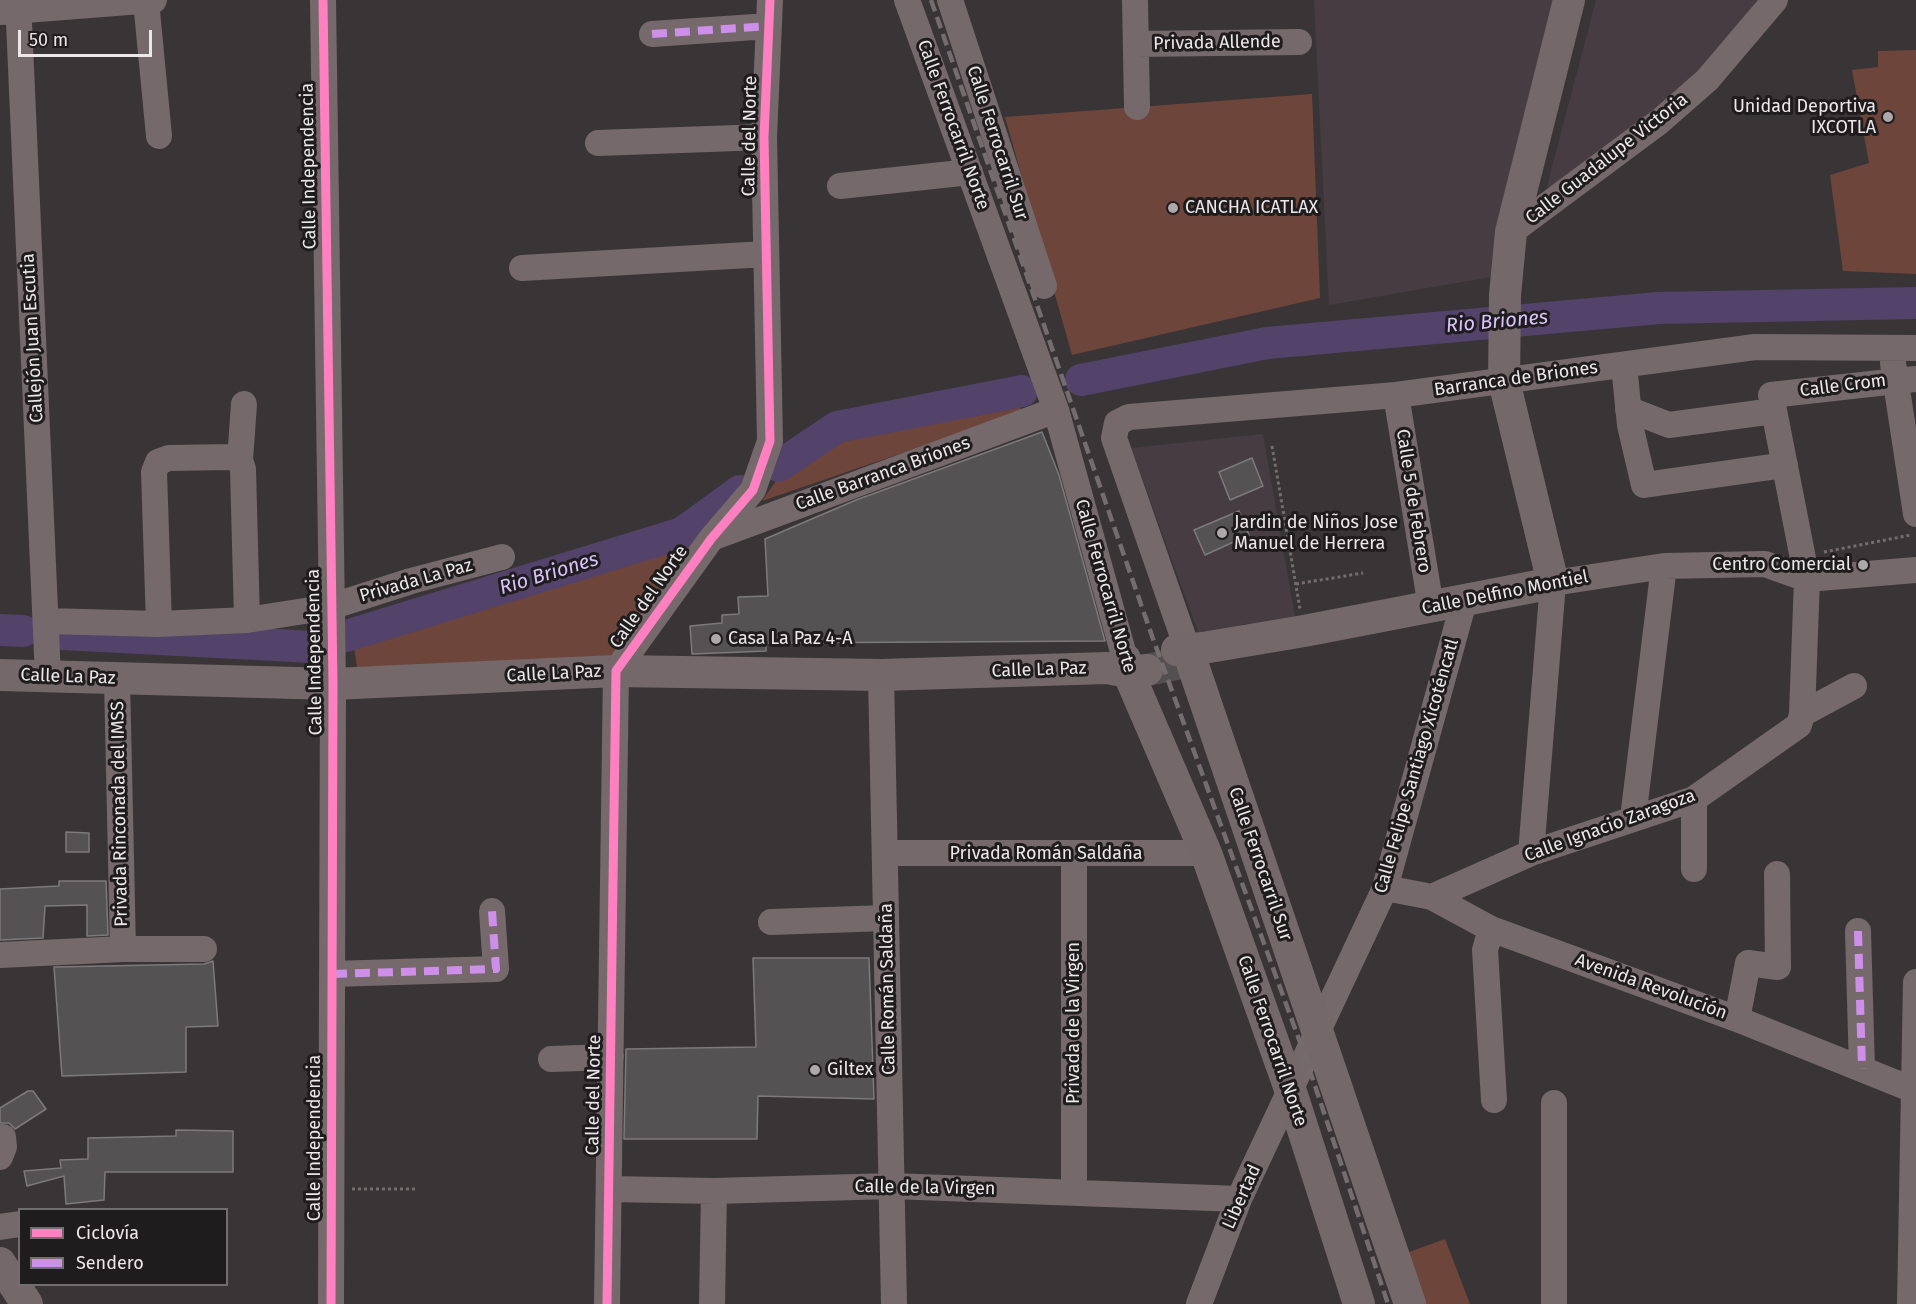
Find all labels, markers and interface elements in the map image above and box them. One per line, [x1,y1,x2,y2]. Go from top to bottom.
scale bar [21,18,154,56]
text: 50 m [29,29,68,51]
street label: Privada Allende [1153,31,1281,55]
street label: Calle Ferrocarril Norte [912,37,994,213]
street label: Calle Ferrocarril Sur [962,63,1032,223]
street label: Calle del Norte [738,75,762,197]
street label: Calle Independencia [297,83,321,249]
street label: Calle Guadalupe Victoria [1522,89,1692,229]
place label: Unidad Deportiva IXCOTLA [1733,96,1876,138]
marker: Unidad Deportiva IXCOTLA [1881,110,1895,124]
place label: CANCHA ICATLAX [1185,197,1318,219]
marker: CANCHA ICATLAX [1166,201,1180,215]
street label: Callejón Juan Escutia [18,253,48,423]
water label: Rio Briones [1445,306,1549,338]
street label: Barranca de Briones [1433,357,1599,401]
street label: Calle Crom [1799,370,1887,402]
street label: Calle 5 de Febrero [1391,427,1435,575]
street label: Calle Barranca Briones [793,432,973,516]
street label: Calle Ferrocarril Norte [1070,497,1140,675]
place label: Jardin de Niños Jose Manuel de Herrera [1234,512,1398,554]
marker: Jardin de Niños Jose Manuel de Herrera [1215,526,1229,540]
street label: Calle del Norte [605,541,693,653]
water label: Rio Briones [497,548,601,600]
place label: Centro Comercial [1712,554,1851,576]
street label: Privada La Paz [357,555,475,607]
marker: Centro Comercial [1856,558,1870,572]
street label: Calle Delfino Montiel [1420,566,1590,620]
street label: Calle Independencia [303,569,327,735]
place label: Casa La Paz 4-A [728,628,853,650]
marker: Casa La Paz 4-A [709,632,723,646]
street label: Calle Felipe Santiago Xicoténcatl [1370,636,1464,896]
street label: Calle La Paz [991,658,1087,682]
street label: Calle La Paz [506,661,602,687]
street label: Calle La Paz [20,665,116,689]
street label: Privada Rinconada del IMSS [107,701,133,927]
street label: Calle Ferrocarril Sur [1224,784,1296,944]
street label: Calle Ignacio Zaragoza [1522,785,1698,867]
street label: Privada Román Saldaña [950,843,1142,865]
street label: Calle Román Saldaña [876,903,900,1075]
street label: Privada de la Virgen [1063,942,1085,1104]
street label: Avenida Revolución [1572,949,1730,1025]
street label: Calle Ferrocarril Norte [1233,953,1311,1129]
street label: Calle del Norte [582,1034,606,1156]
street label: Calle Independencia [304,1055,326,1221]
place label: Giltex [827,1059,873,1081]
marker: Giltex [808,1063,822,1077]
street label: Libertad [1218,1161,1266,1233]
street label: Calle de la Virgen [854,1176,996,1200]
legend [18,1208,228,1286]
text: Ciclovía [76,1222,139,1244]
text: Sendero [76,1252,144,1274]

